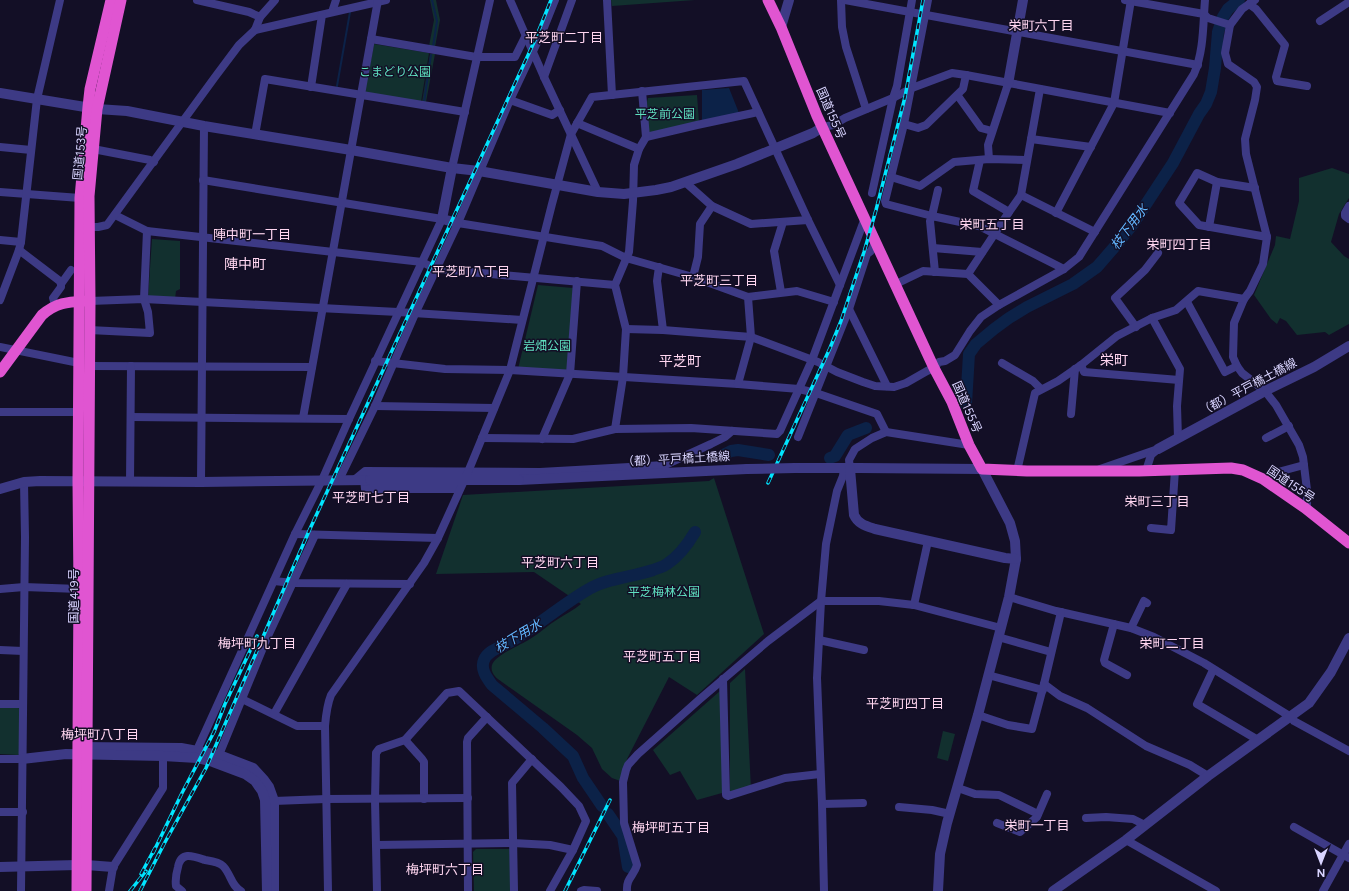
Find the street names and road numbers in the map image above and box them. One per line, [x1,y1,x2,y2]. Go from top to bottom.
street label: 国道155号 [813,85,849,141]
street label: 国道153号 [71,125,89,181]
street label: （都）平戸橋土橋線 [1197,355,1299,419]
street label: 国道155号 [949,379,985,435]
street label: （都）平戸橋土橋線 [622,449,730,469]
street label: 国道155号 [1264,463,1318,505]
street label: 国道419号 [67,568,81,624]

